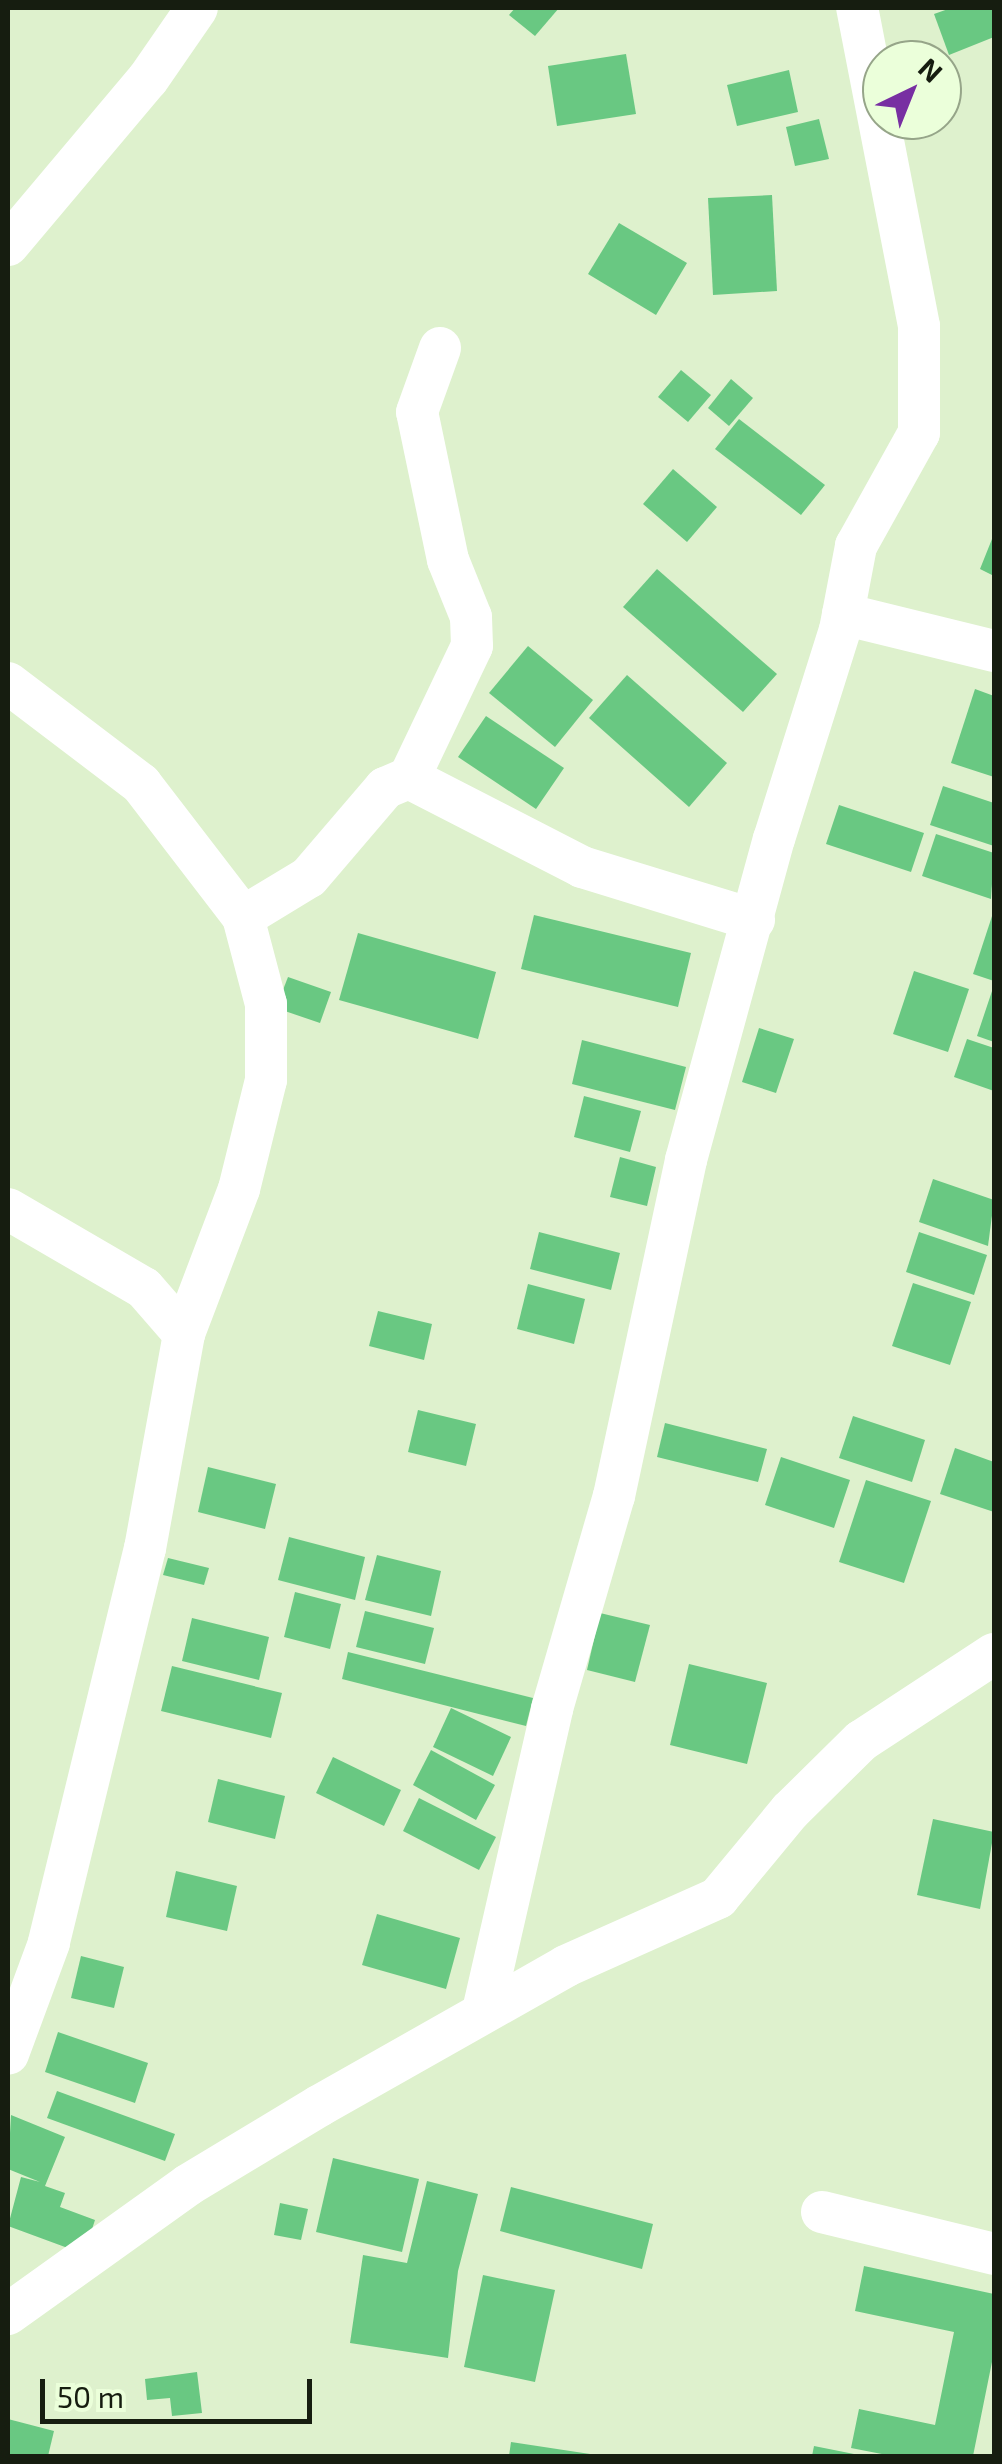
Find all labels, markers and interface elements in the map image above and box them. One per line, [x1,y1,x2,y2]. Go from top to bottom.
north arrow [862,40,962,140]
text: N [912,50,950,89]
scale bar [45,2359,318,2421]
text: 50 m [57,2378,124,2414]

